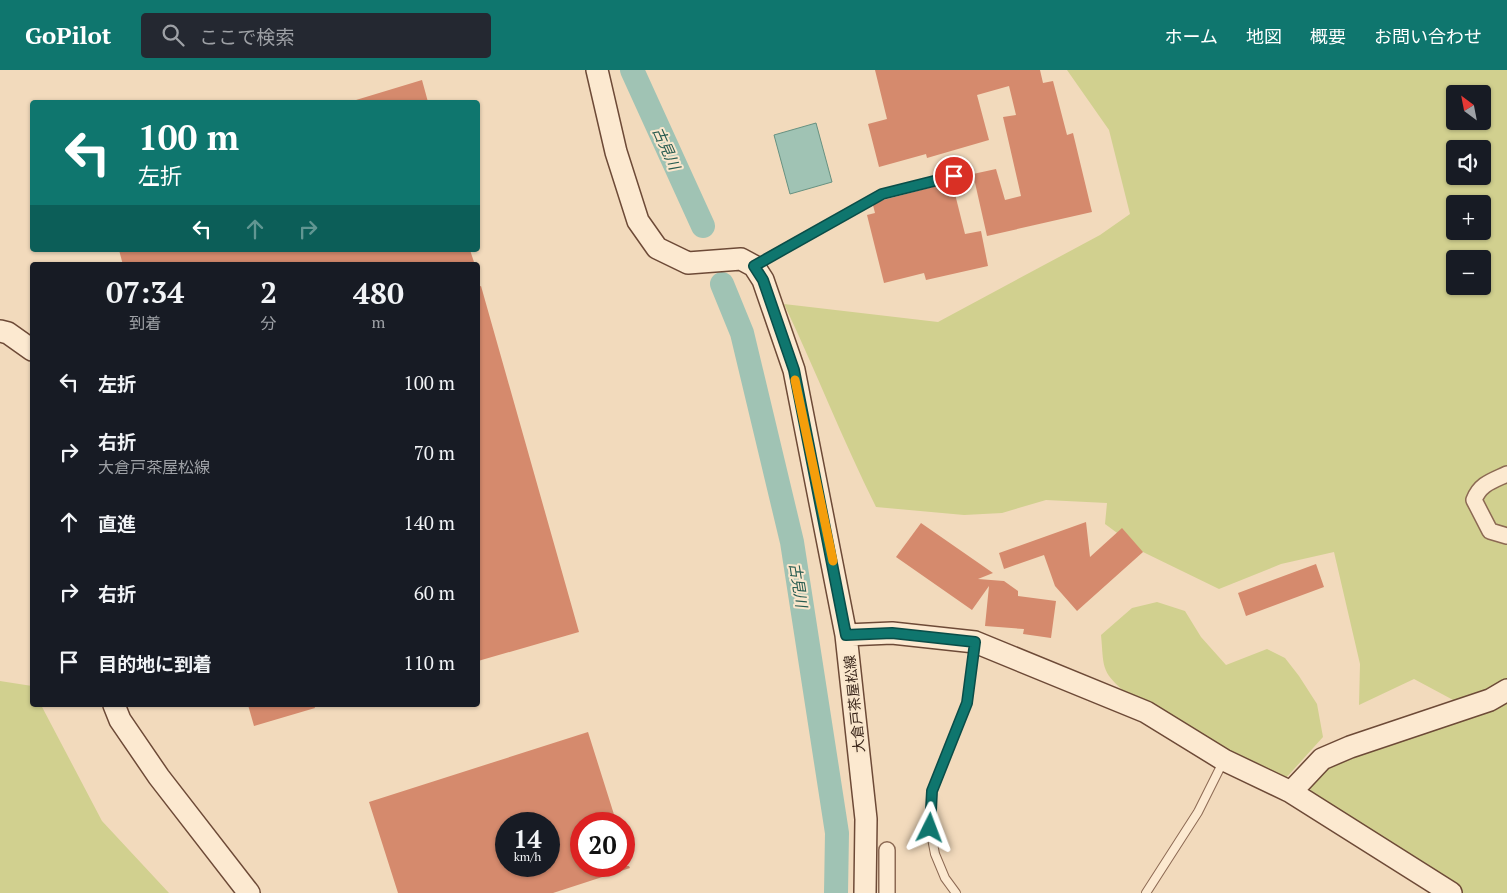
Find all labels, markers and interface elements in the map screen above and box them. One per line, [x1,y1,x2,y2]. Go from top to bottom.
search box [141,13,491,58]
text: GoPilot [25,19,111,51]
icon: search [159,21,187,49]
text: ここで検索 [199,24,294,49]
text: ホーム [1165,24,1218,48]
text: 地図 [1246,24,1282,48]
text: 概要 [1310,24,1346,48]
text: お問い合わせ [1374,24,1482,48]
north arrow [1446,85,1491,130]
map controls [1446,85,1491,295]
text: 100 m [138,114,239,160]
icon: left [55,120,120,185]
water label: 古見川 [649,123,686,174]
button: sound [1446,140,1491,185]
pin [933,155,975,197]
text: 左折 [138,161,182,190]
icon: arrive [940,162,968,190]
button: + [1446,195,1491,240]
icon: left [188,215,216,243]
icon: ahead [241,215,269,243]
icon: right [294,215,322,243]
button: − [1446,250,1491,295]
text: 07:34 [106,272,184,312]
text: 2 [260,272,277,312]
text: 480 [353,273,404,313]
text: m [372,311,385,333]
text: 到着 [129,312,161,334]
text: 分 [261,312,277,334]
icon: left [55,368,83,396]
text: 100 m [404,370,455,395]
text: 左折 [98,371,136,396]
text: 右折 [98,429,136,454]
icon: right [55,438,83,466]
text: 70 m [414,440,455,465]
text: 大倉戸茶屋松線 [98,456,210,478]
icon: ahead [55,508,83,536]
text: 140 m [404,510,455,535]
text: 直進 [98,511,136,536]
water label: 古見川 [786,561,813,611]
icon: right [55,578,83,606]
text: 60 m [414,580,455,605]
text: 右折 [98,581,136,606]
icon: arrive [55,648,83,676]
text: 110 m [404,650,455,675]
text: 目的地に到着 [98,651,212,676]
street label: 大倉戸茶屋松線 [839,654,869,754]
position arrow [903,801,955,853]
speed limit sign: 20 [570,812,635,877]
text: 14 [513,822,542,855]
text: km/h [514,849,541,864]

